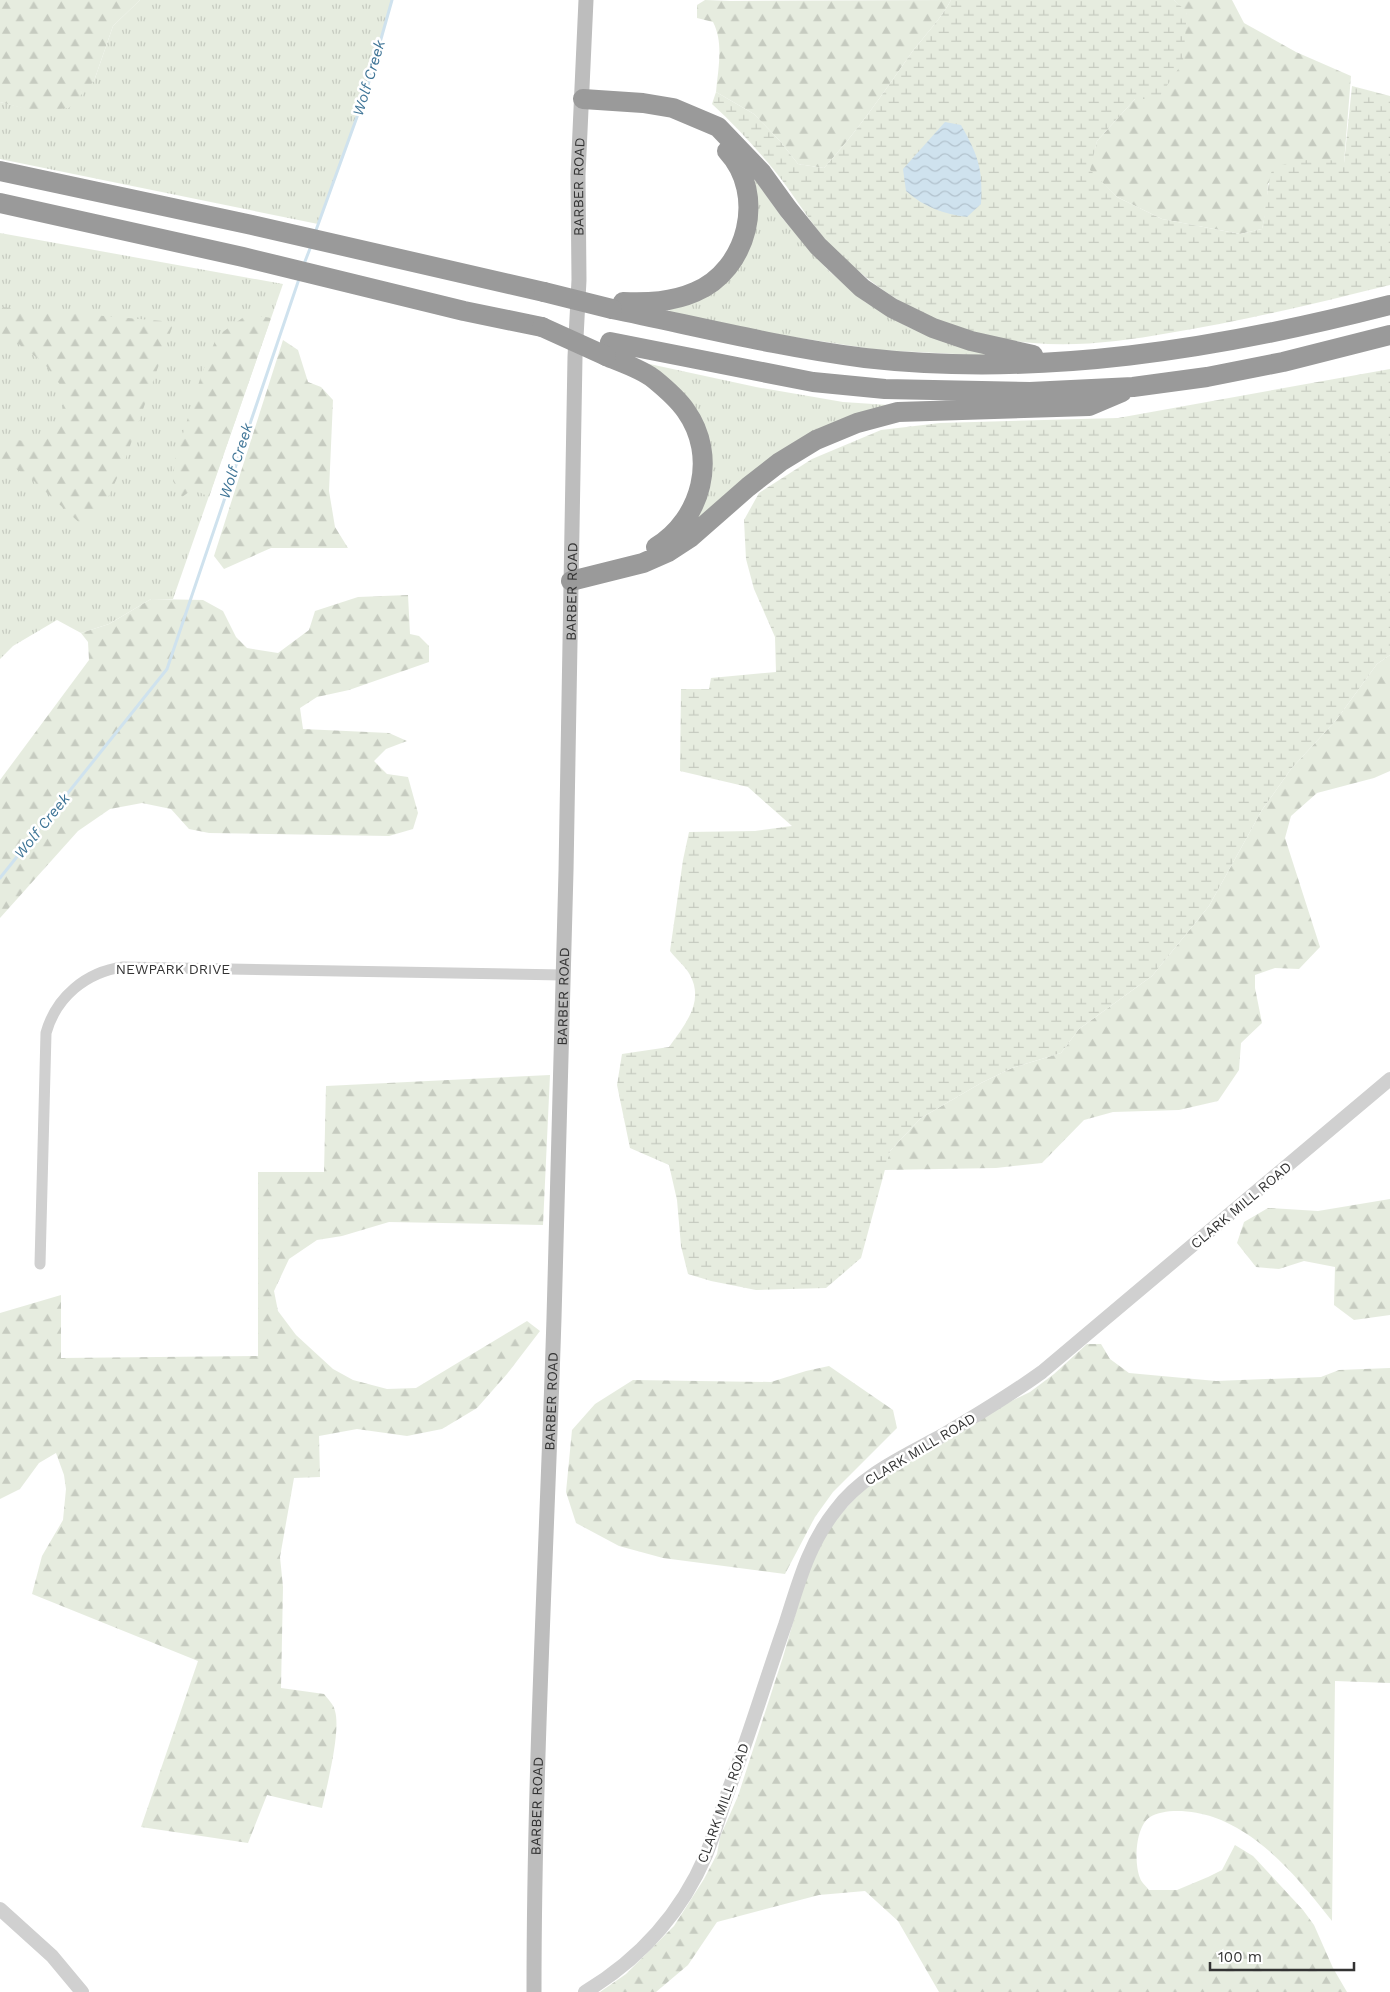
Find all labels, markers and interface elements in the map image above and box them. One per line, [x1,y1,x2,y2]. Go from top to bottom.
water label: Wolf Creek [349,37,389,118]
street label: BARBER ROAD [570,137,588,236]
water label: Wolf Creek [215,420,257,501]
street label: BARBER ROAD [563,542,580,641]
water label: Wolf Creek [10,789,74,862]
street label: BARBER ROAD [554,947,572,1046]
street label: NEWPARK DRIVE [116,961,230,977]
street label: CLARK MILL ROAD [1187,1158,1295,1252]
street label: BARBER ROAD [541,1352,561,1451]
street label: CLARK MILL ROAD [862,1410,978,1488]
street label: CLARK MILL ROAD [694,1741,752,1865]
street label: BARBER ROAD [527,1757,546,1855]
scale bar [1210,1940,1354,1972]
text: 100 m [1218,1948,1262,1966]

